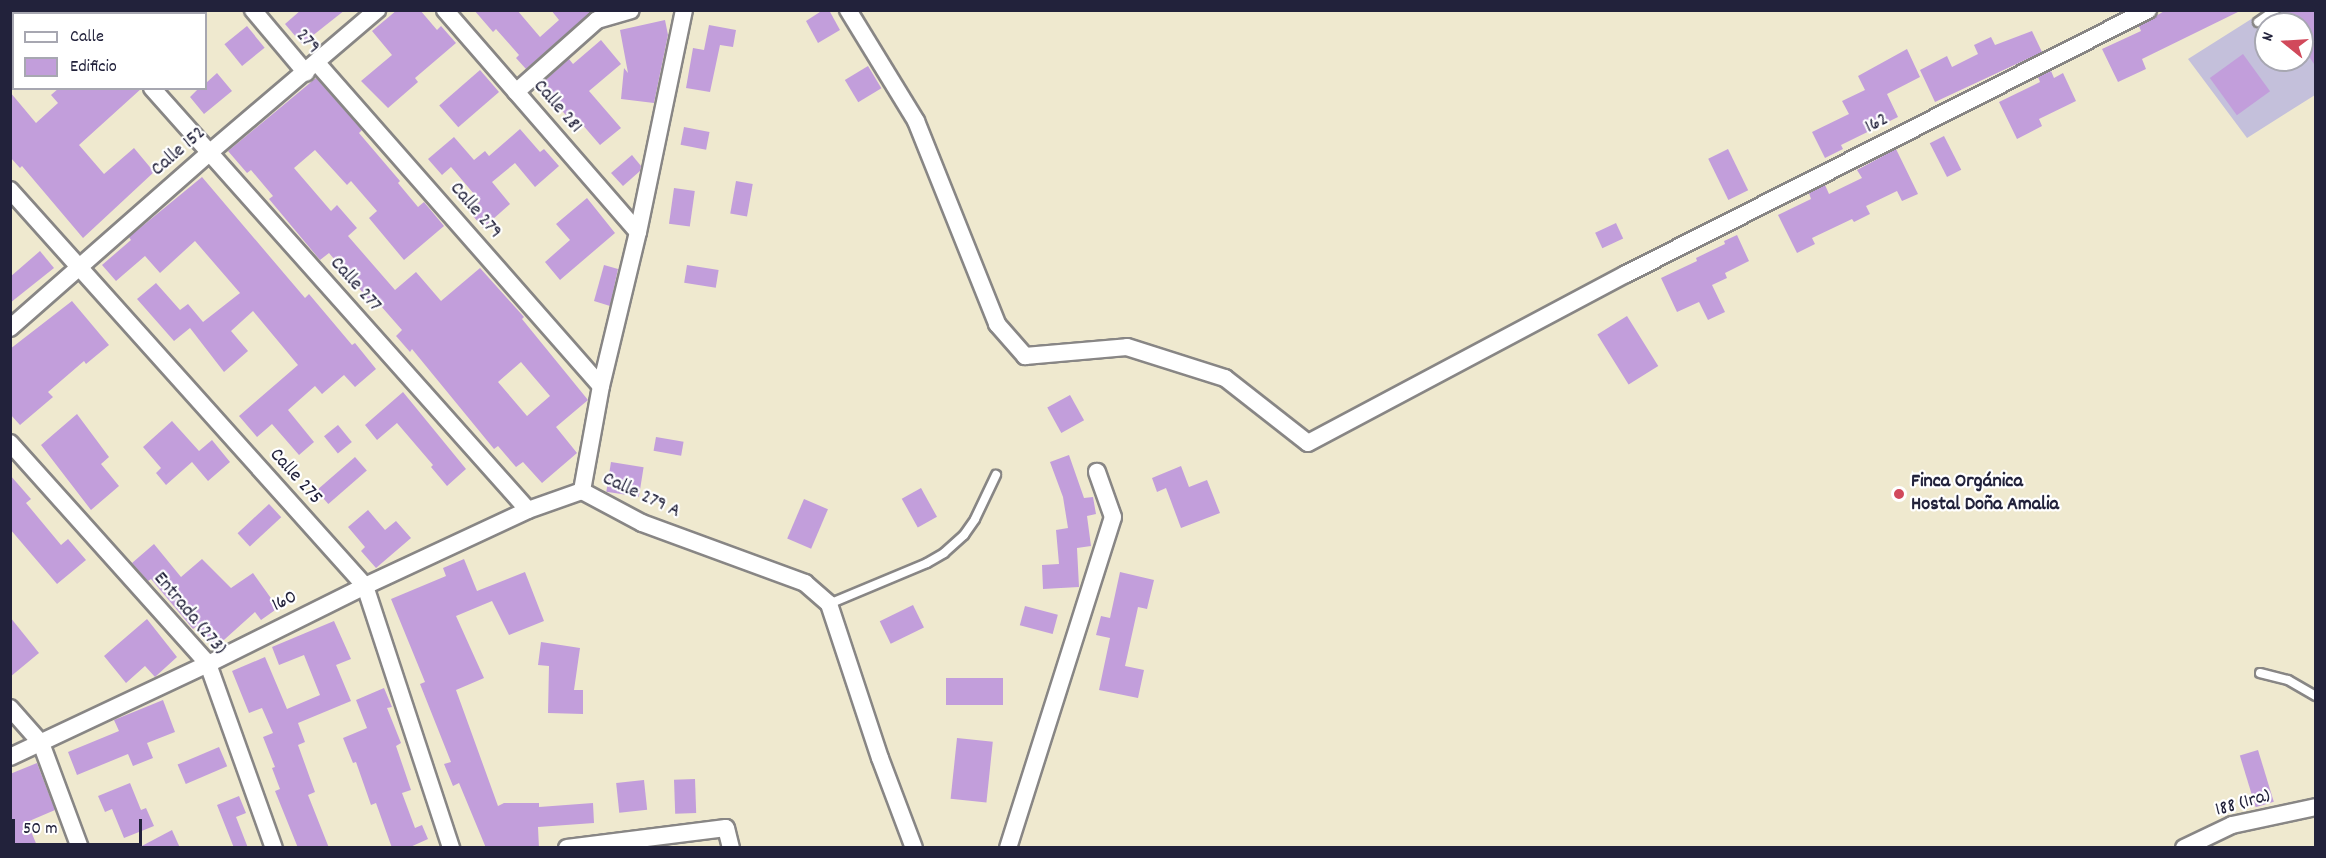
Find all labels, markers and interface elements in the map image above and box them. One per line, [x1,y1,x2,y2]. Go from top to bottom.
legend [12,12,207,90]
north arrow [2254,12,2314,72]
street label: 279 [290,24,324,60]
text: Calle [70,25,104,50]
text: N [2256,30,2280,44]
text: Edificio [70,55,117,80]
street label: Calle 281 [527,75,587,139]
street label: 162 [1861,108,1893,140]
street label: Calle 152 [147,122,211,182]
street label: Calle 279 [444,178,506,244]
street label: Calle 277 [324,252,386,318]
street label: Calle 275 [263,444,327,510]
street label: Calle 279 A [598,468,684,524]
place label: Finca Orgánica Hostal Doña Amalia [1911,470,2059,517]
marker: Finca Orgánica Hostal Doña Amalia [1892,487,1906,501]
street label: Entrada (273) [147,568,231,660]
street label: 160 [268,586,302,618]
street label: 188 (1ra) [2213,785,2273,823]
scale bar [15,807,146,845]
text: 50 m [23,817,58,842]

